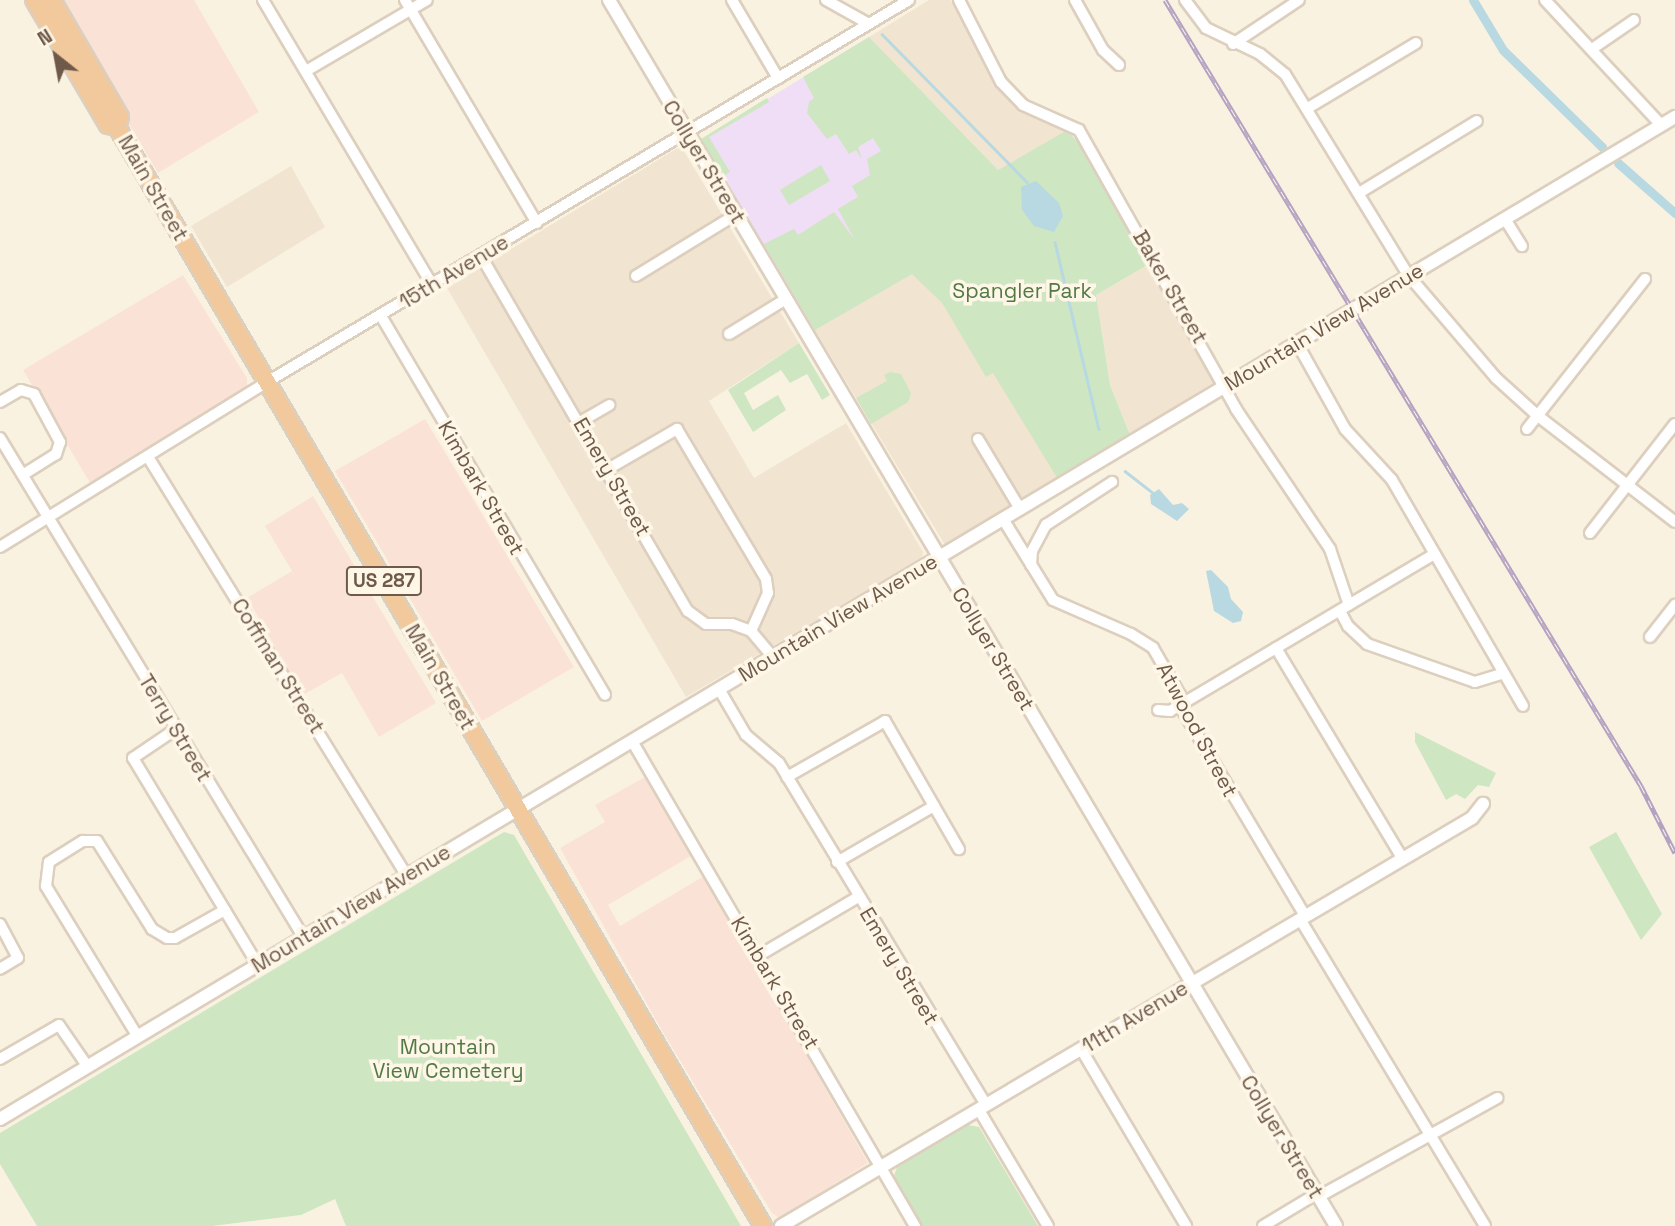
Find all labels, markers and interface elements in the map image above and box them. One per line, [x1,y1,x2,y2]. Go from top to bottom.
north arrow [21,21,91,91]
text: N [33,24,57,52]
street label: Collyer Street [657,96,751,228]
street label: Main Street [113,131,193,245]
street label: Baker Street [1127,226,1213,348]
street label: 15th Avenue [395,229,513,315]
street label: Mountain View Avenue [1220,257,1428,397]
park label: Spangler Park [952,278,1092,304]
street label: Emery Street [568,413,656,541]
street label: Kimbark Street [432,417,530,559]
street label: Mountain View Avenue [734,548,942,688]
road number: US 287 [346,566,422,596]
street label: Collyer Street [946,583,1040,715]
street label: Coffman Street [226,594,330,738]
street label: Main Street [400,620,480,734]
street label: Atwood Street [1151,659,1243,801]
street label: Terry Street [133,670,217,786]
street label: Mountain View Avenue [247,839,455,979]
street label: Emery Street [854,903,944,1029]
street label: Kimbark Street [725,912,825,1054]
street label: 11th Avenue [1077,975,1193,1059]
park label: Mountain View Cemetery [372,1034,524,1084]
street label: Collyer Street [1235,1071,1329,1203]

